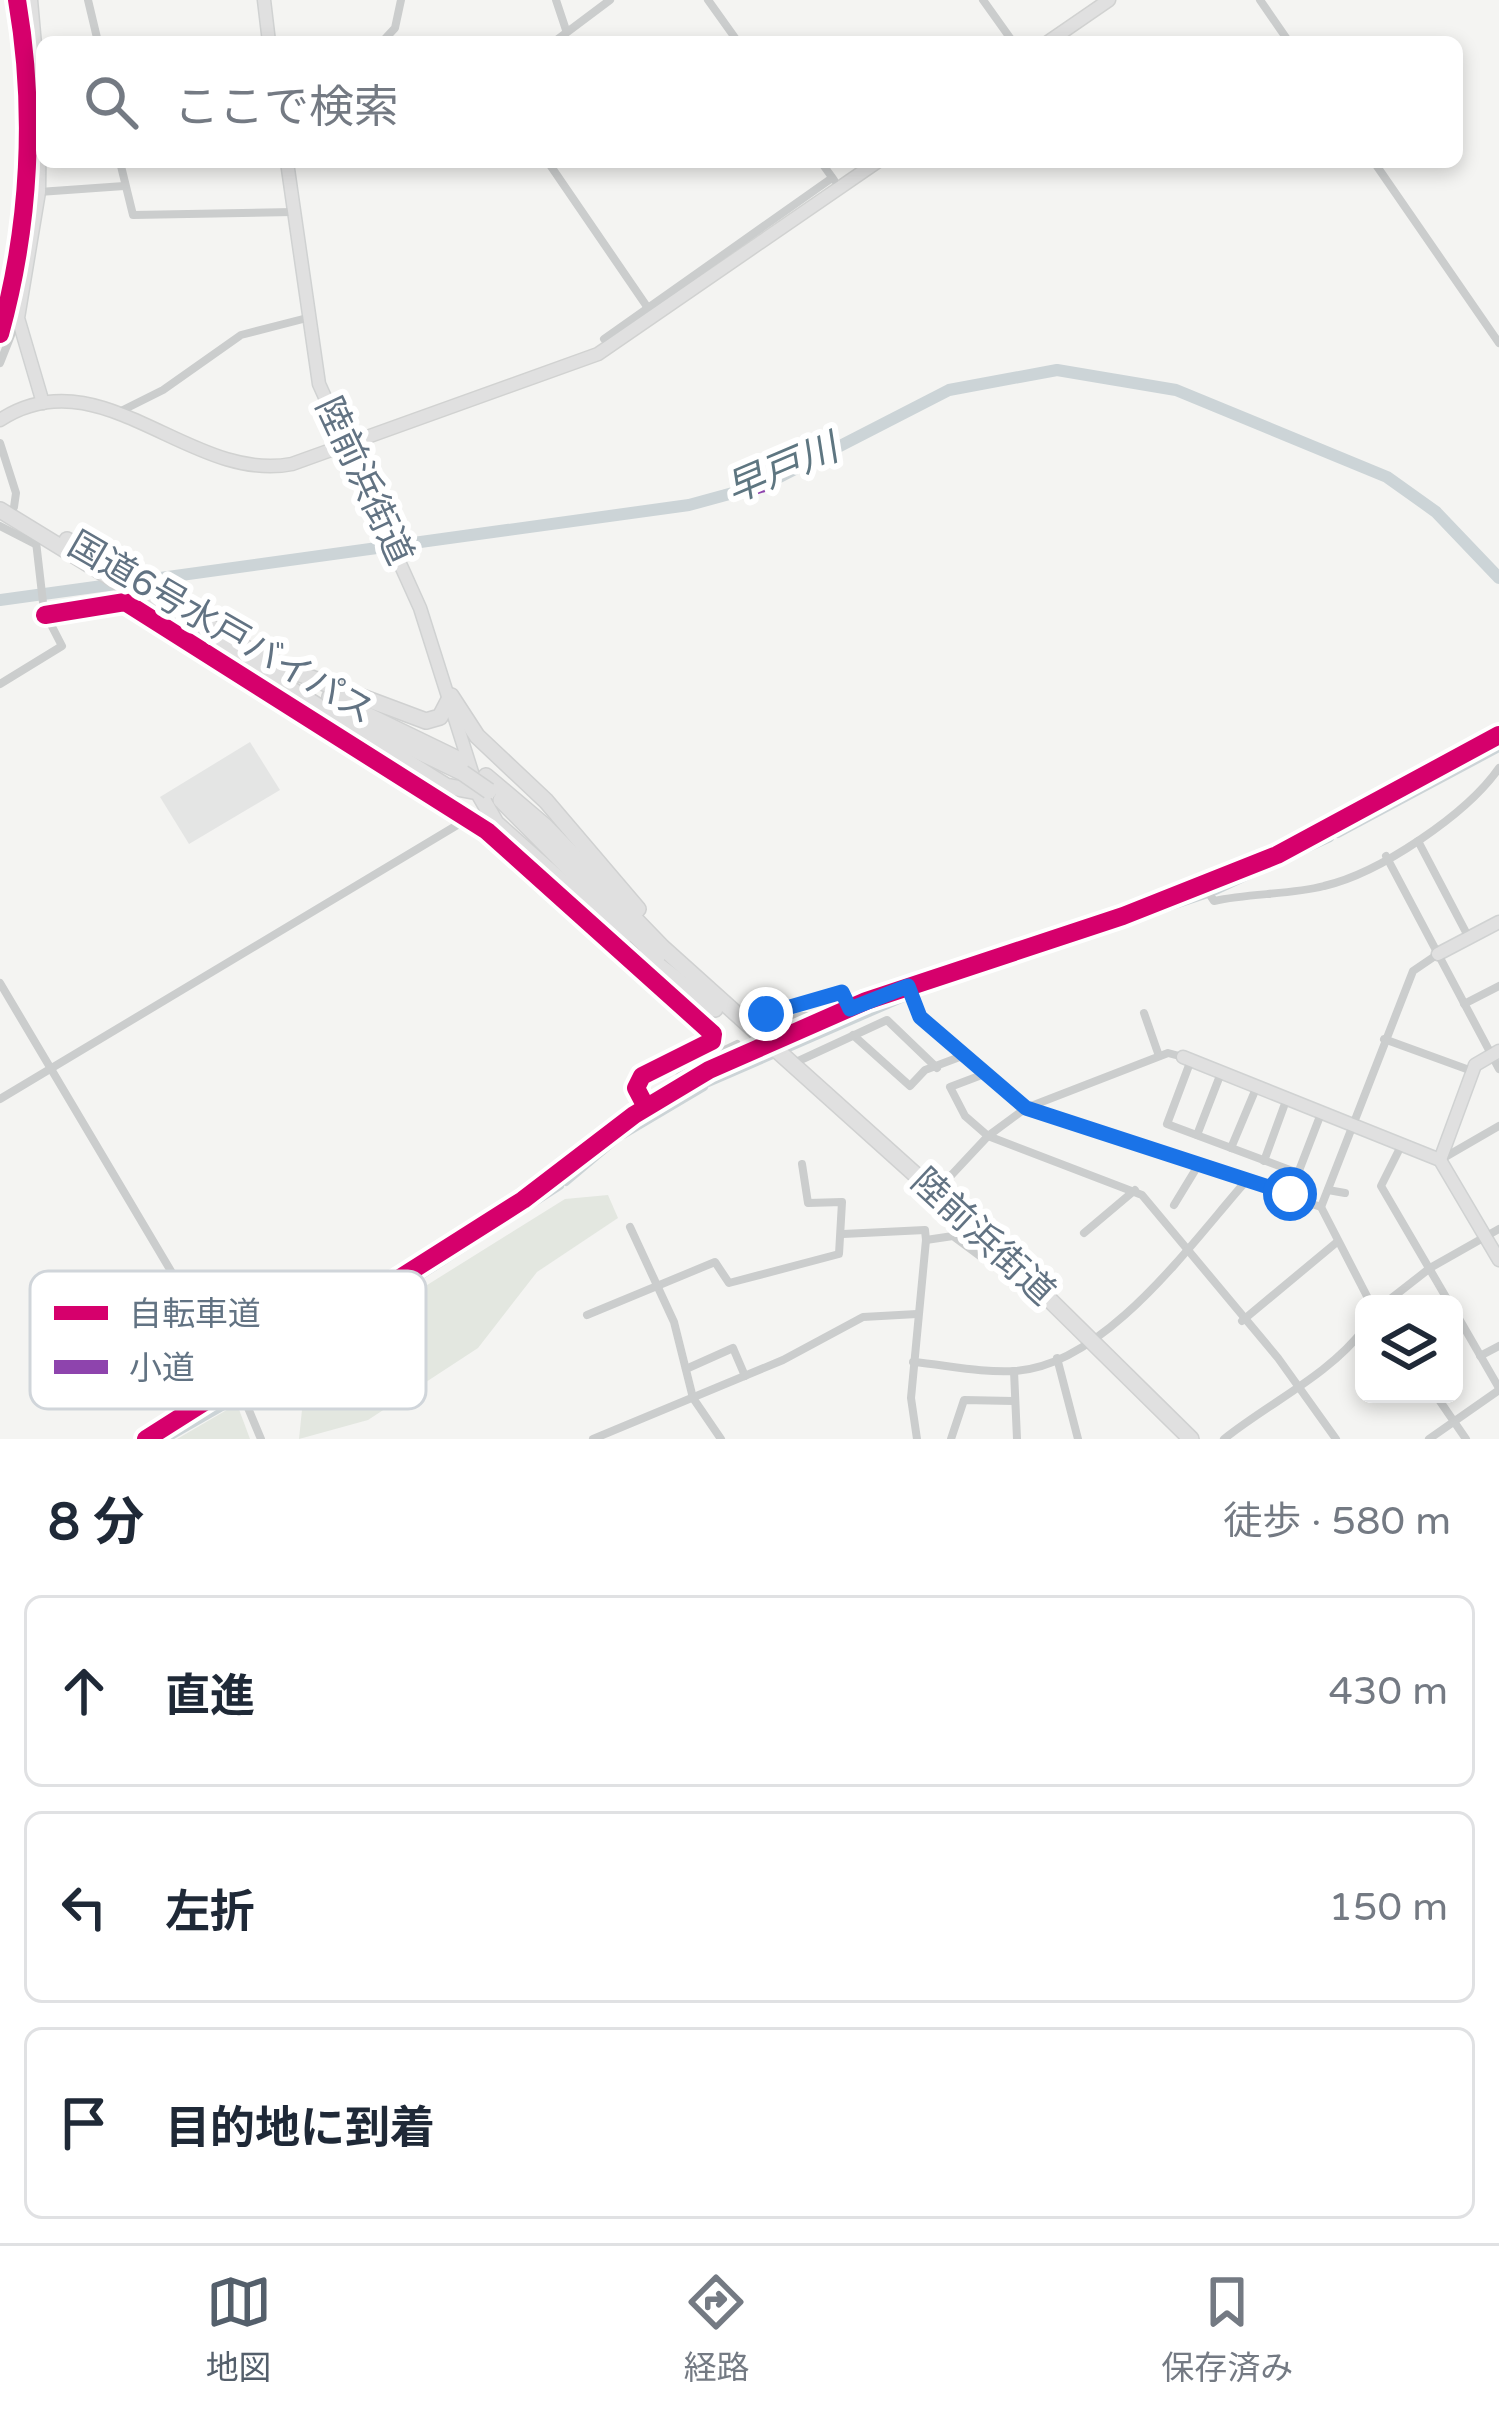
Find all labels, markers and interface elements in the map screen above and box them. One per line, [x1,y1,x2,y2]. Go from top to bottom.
search box [36,36,1463,168]
icon: search [78,69,144,135]
text: ここで検索 [174,81,399,135]
street label: 陸前浜街道 [306,390,422,572]
water label: 早戸川 [719,423,849,513]
street label: 国道6号水戸バイパス [60,523,382,733]
route end [739,987,793,1041]
street label: 陸前浜街道 [903,1160,1063,1314]
route start [1263,1167,1317,1221]
legend [30,1271,426,1409]
text: 自転車道 [129,1295,261,1334]
map controls [1355,1295,1463,1403]
button: layers [1355,1295,1463,1403]
text: 小道 [129,1349,195,1388]
text: 8 分 [48,1492,144,1554]
text: 徒歩 · 580 m [1223,1498,1451,1545]
icon: ahead [51,1658,117,1724]
text: 430 m [1329,1668,1448,1715]
text: 直進 [165,1670,255,1724]
icon: left [51,1874,117,1940]
text: 150 m [1329,1884,1448,1931]
text: 左折 [165,1886,255,1940]
icon: arrive [51,2090,117,2156]
text: 目的地に到着 [165,2102,435,2156]
tab: 地図 [206,2269,272,2389]
tab: 経路 [683,2269,749,2389]
tab: 保存済み [1161,2269,1293,2389]

